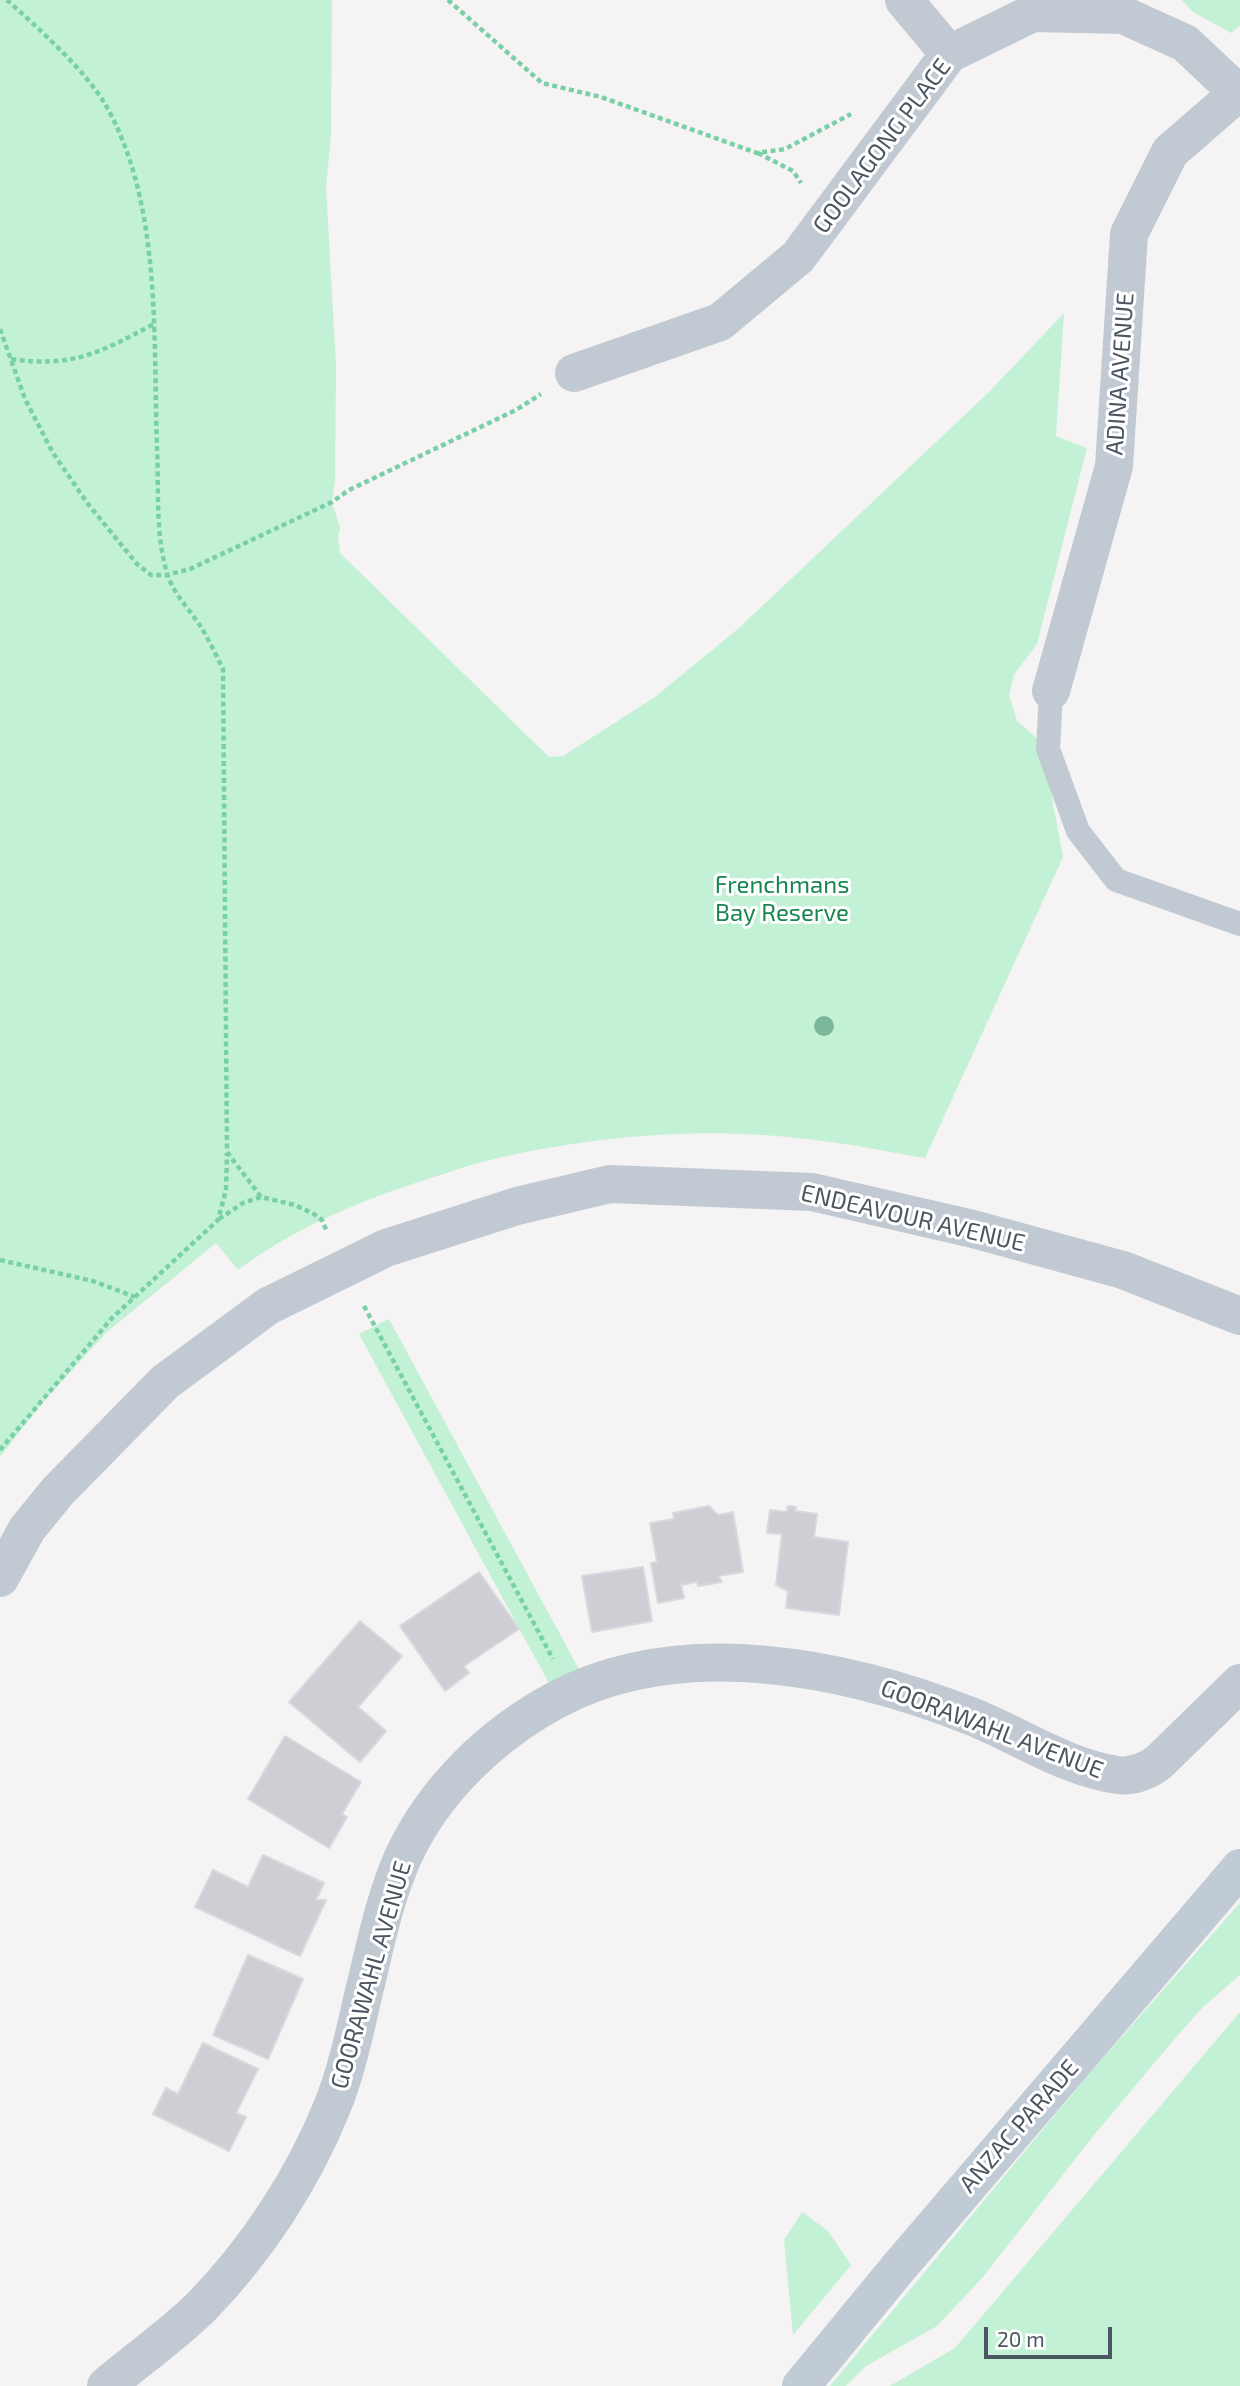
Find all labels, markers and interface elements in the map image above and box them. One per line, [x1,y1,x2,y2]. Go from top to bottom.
street label: GOOLAGONG PLACE [807,53,957,239]
street label: ADINA AVENUE [1100,292,1140,456]
park label: Frenchmans Bay Reserve [715,871,849,927]
street label: ENDEAVOUR AVENUE [798,1178,1028,1258]
street label: GOORAWAHL AVENUE [877,1673,1107,1785]
street label: GOORAWAHL AVENUE [325,1858,417,2092]
street label: ANZAC PARADE [953,2054,1085,2198]
scale bar [988,2312,1116,2356]
text: 20 m [997,2326,1045,2351]

